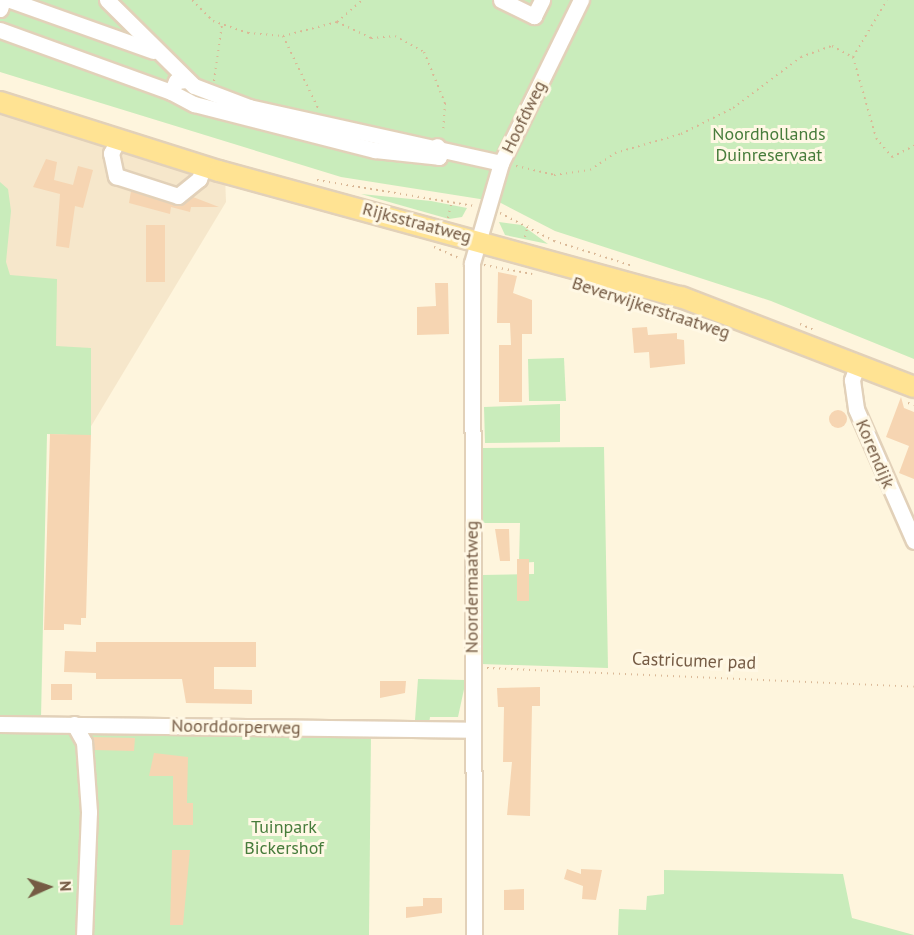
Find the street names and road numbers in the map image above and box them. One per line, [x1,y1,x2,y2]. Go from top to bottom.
street label: Hoofdweg [497,77,551,157]
street label: Rijksstraatweg [360,198,474,248]
street label: Beverwijkerstraatweg [569,272,733,344]
street label: Korendijk [851,416,899,492]
street label: Noordermaatweg [461,521,483,653]
street label: Castricumer pad [631,648,757,674]
street label: Noorddorperweg [171,715,301,739]

